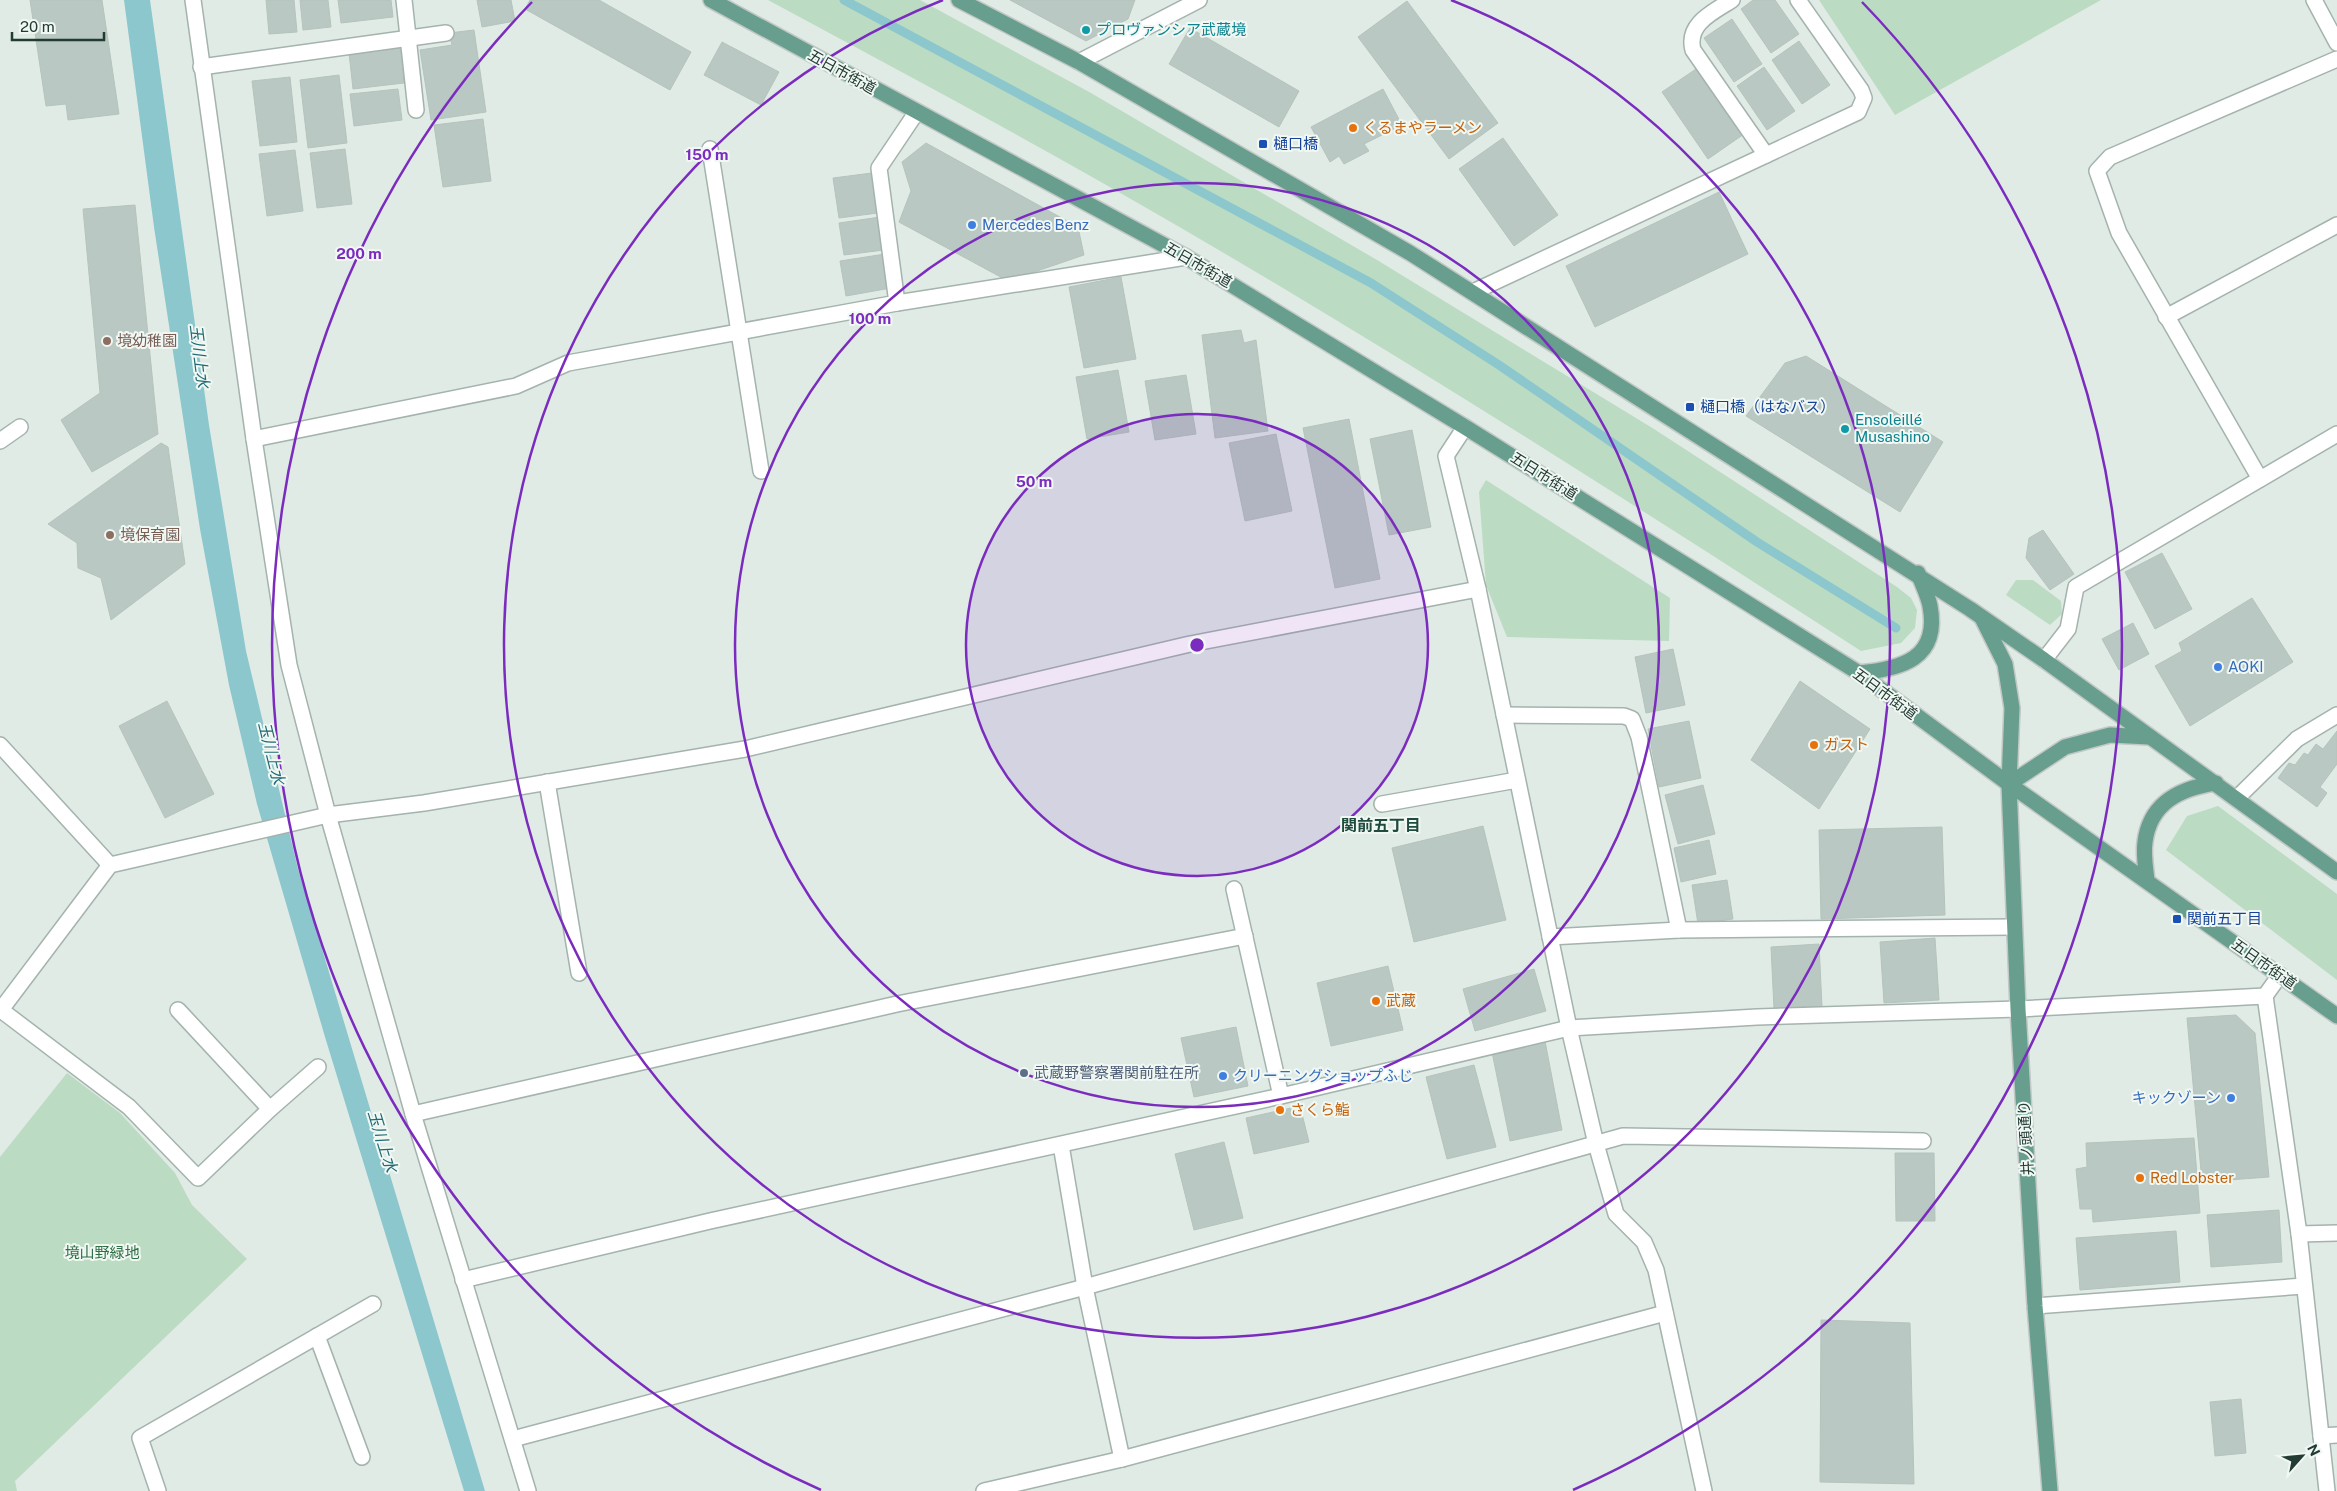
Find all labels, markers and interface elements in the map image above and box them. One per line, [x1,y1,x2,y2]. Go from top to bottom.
scale bar [12,10,105,42]
text: 20 m [20,18,55,35]
place label: プロヴァンシア武蔵境 [1096,21,1246,38]
marker: プロヴァンシア武蔵境 [1080,24,1092,36]
street label: 五日市街道 [805,46,879,97]
place label: くるまやラーメン [1363,119,1482,136]
marker: くるまやラーメン [1347,122,1359,134]
place label: 樋口橋 [1273,135,1318,152]
marker: 樋口橋 [1257,138,1269,150]
text: 150 m [685,146,729,163]
place label: Mercedes Benz [982,216,1089,233]
marker: Mercedes Benz [966,219,978,231]
street label: 五日市街道 [1162,238,1235,291]
text: 200 m [336,245,382,262]
text: 100 m [849,310,891,327]
water label: 玉川上水 [186,323,213,391]
place label: 境幼稚園 [117,332,177,349]
marker: 境幼稚園 [101,335,113,347]
place label: 樋口橋（はなバス） [1700,398,1835,415]
marker: 樋口橋（はなバス） [1684,401,1696,413]
place label: Ensoleillé Musashino [1855,411,1930,445]
marker: Ensoleillé Musashino [1839,423,1851,435]
street label: 五日市街道 [1508,448,1581,503]
text: 50 m [1016,473,1052,490]
place label: 境保育園 [120,526,180,543]
marker: 境保育園 [104,529,116,541]
centre of rings [1188,636,1206,654]
place label: AOKI [2228,658,2264,675]
marker: AOKI [2212,661,2224,673]
street label: 五日市街道 [1850,665,1921,723]
water label: 玉川上水 [255,720,289,788]
place label: ガスト [1824,736,1869,753]
marker: ガスト [1808,739,1820,751]
district label: 関前五丁目 [1341,816,1421,835]
place label: 関前五丁目 [2187,910,2262,927]
marker: 関前五丁目 [2171,913,2183,925]
street label: 五日市街道 [2229,935,2300,992]
place label: 武蔵 [1386,992,1416,1009]
marker: 武蔵 [1370,995,1382,1007]
place label: 武蔵野警察署関前駐在所 [1034,1064,1199,1081]
marker: 武蔵野警察署関前駐在所 [1018,1067,1030,1079]
place label: クリーニングショップふじ [1233,1067,1413,1084]
marker: クリーニングショップふじ [1217,1070,1229,1082]
place label: キックゾーン [2132,1089,2221,1106]
marker: キックゾーン [2225,1092,2237,1104]
street label: 井ノ頭通り [2015,1100,2036,1176]
place label: さくら鮨 [1290,1101,1350,1118]
marker: さくら鮨 [1274,1104,1286,1116]
water label: 玉川上水 [364,1108,402,1176]
place label: Red Lobster [2150,1169,2234,1186]
marker: Red Lobster [2134,1172,2146,1184]
park label: 境山野緑地 [64,1244,140,1261]
north arrow [2277,1431,2327,1481]
text: N [2304,1442,2323,1459]

